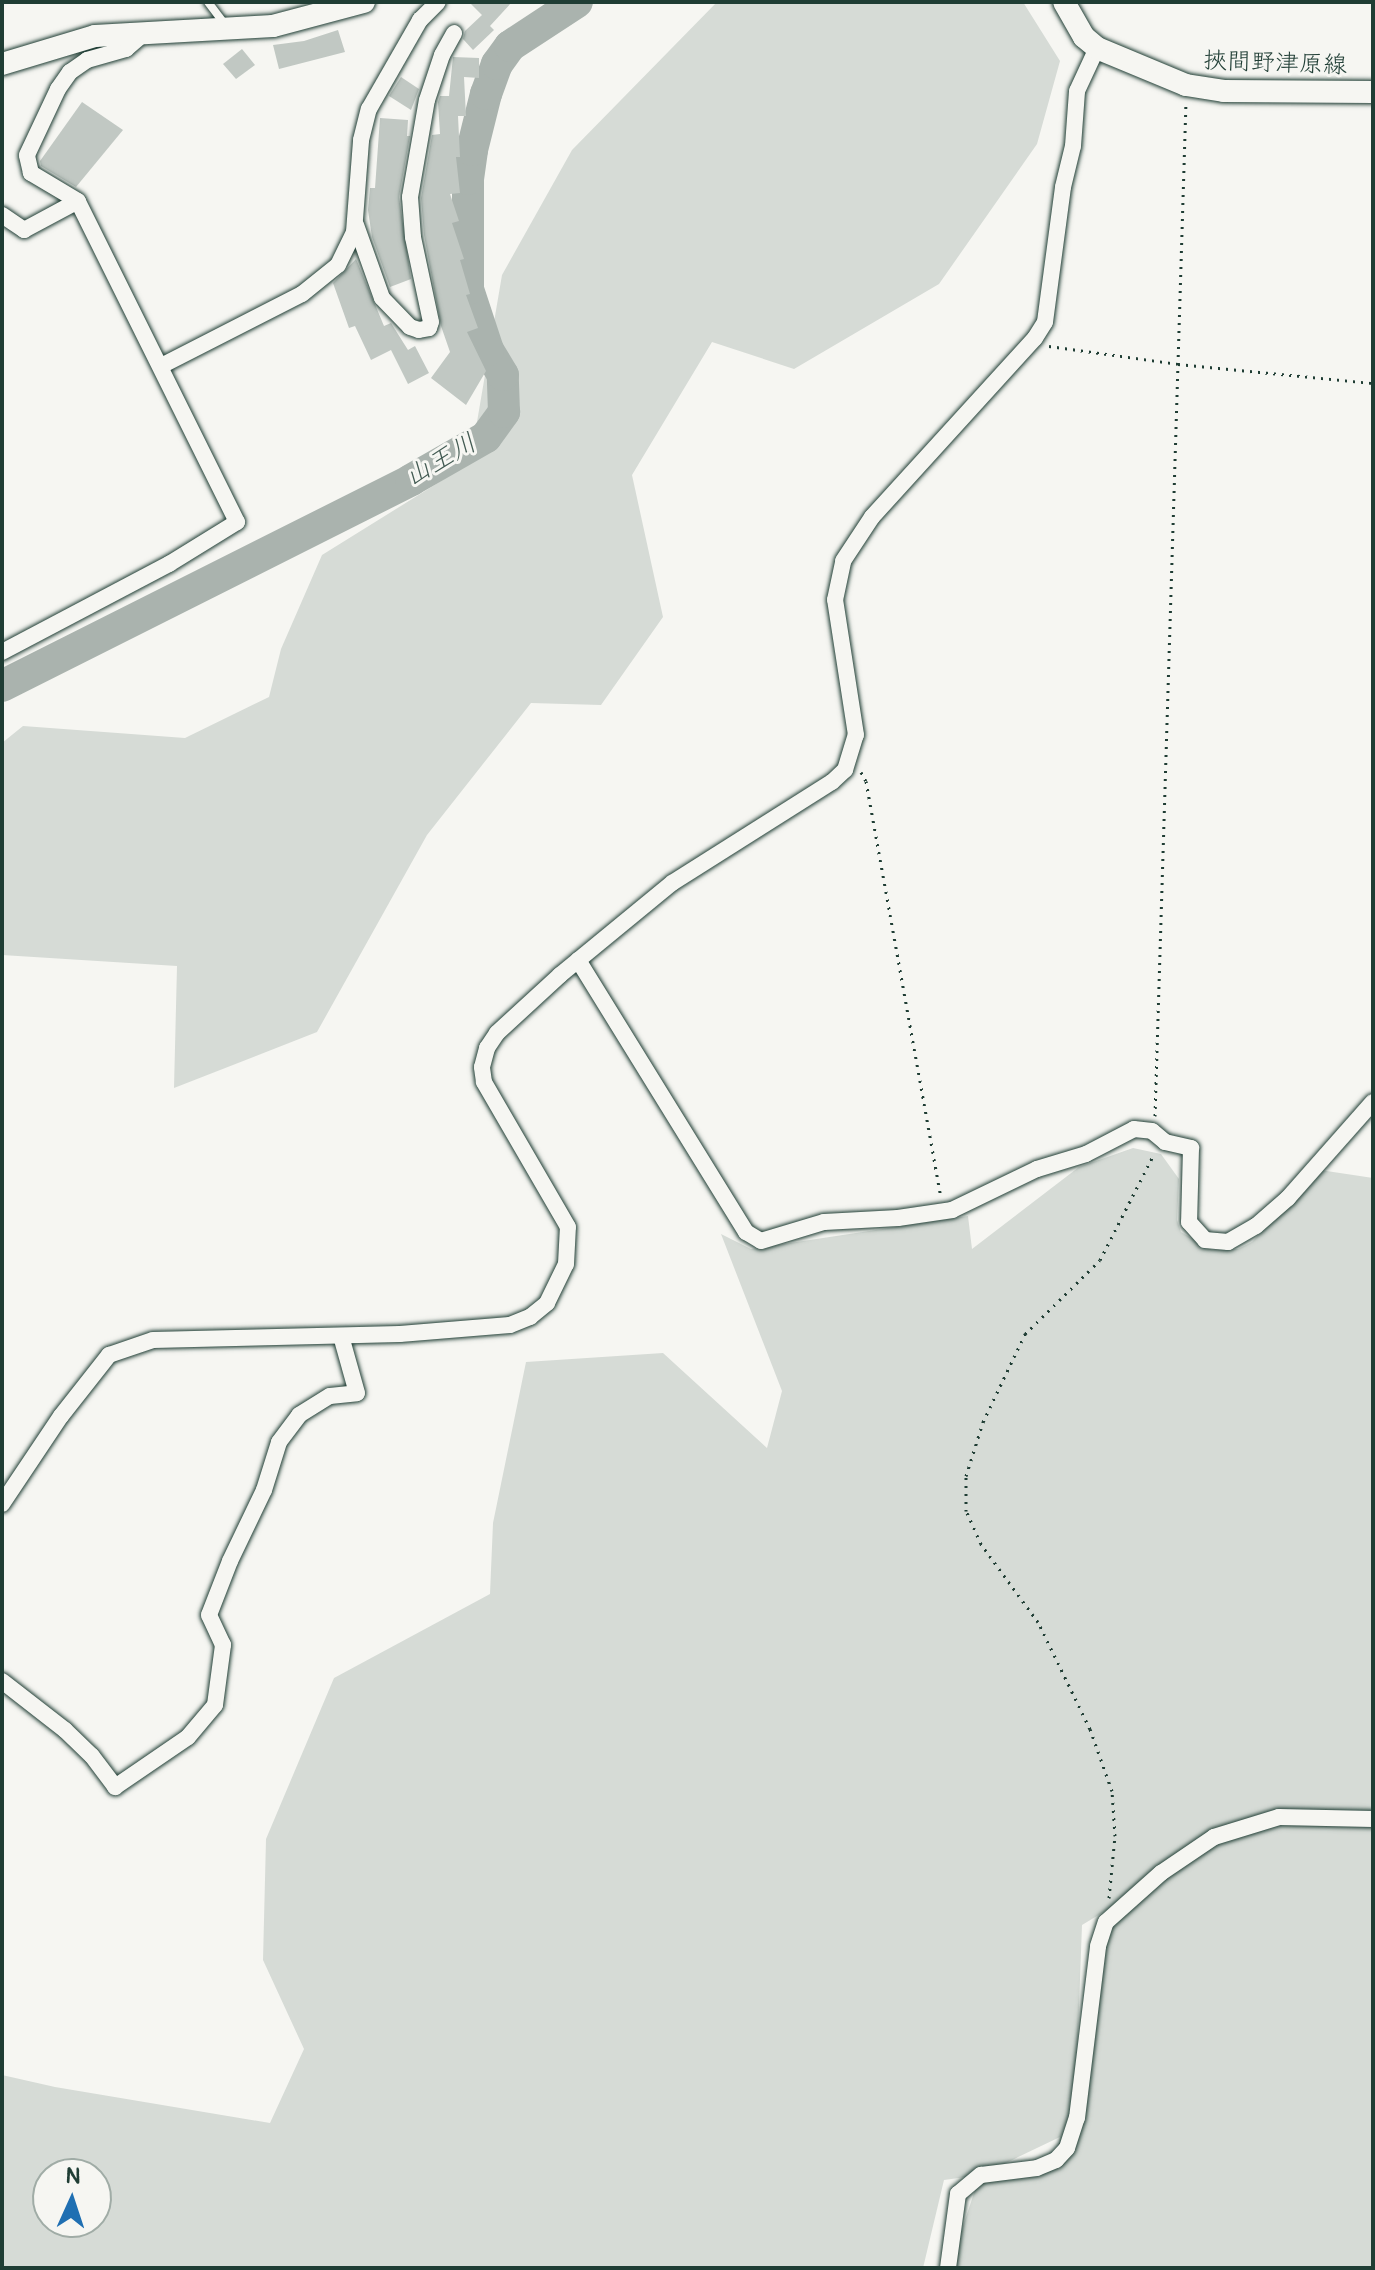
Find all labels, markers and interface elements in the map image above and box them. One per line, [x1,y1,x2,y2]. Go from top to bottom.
street label: 挾間野津原線 [1203,46,1347,80]
water label: 山王川 [399,428,483,494]
north arrow [32,2158,112,2238]
text: N [65,2162,81,2190]

